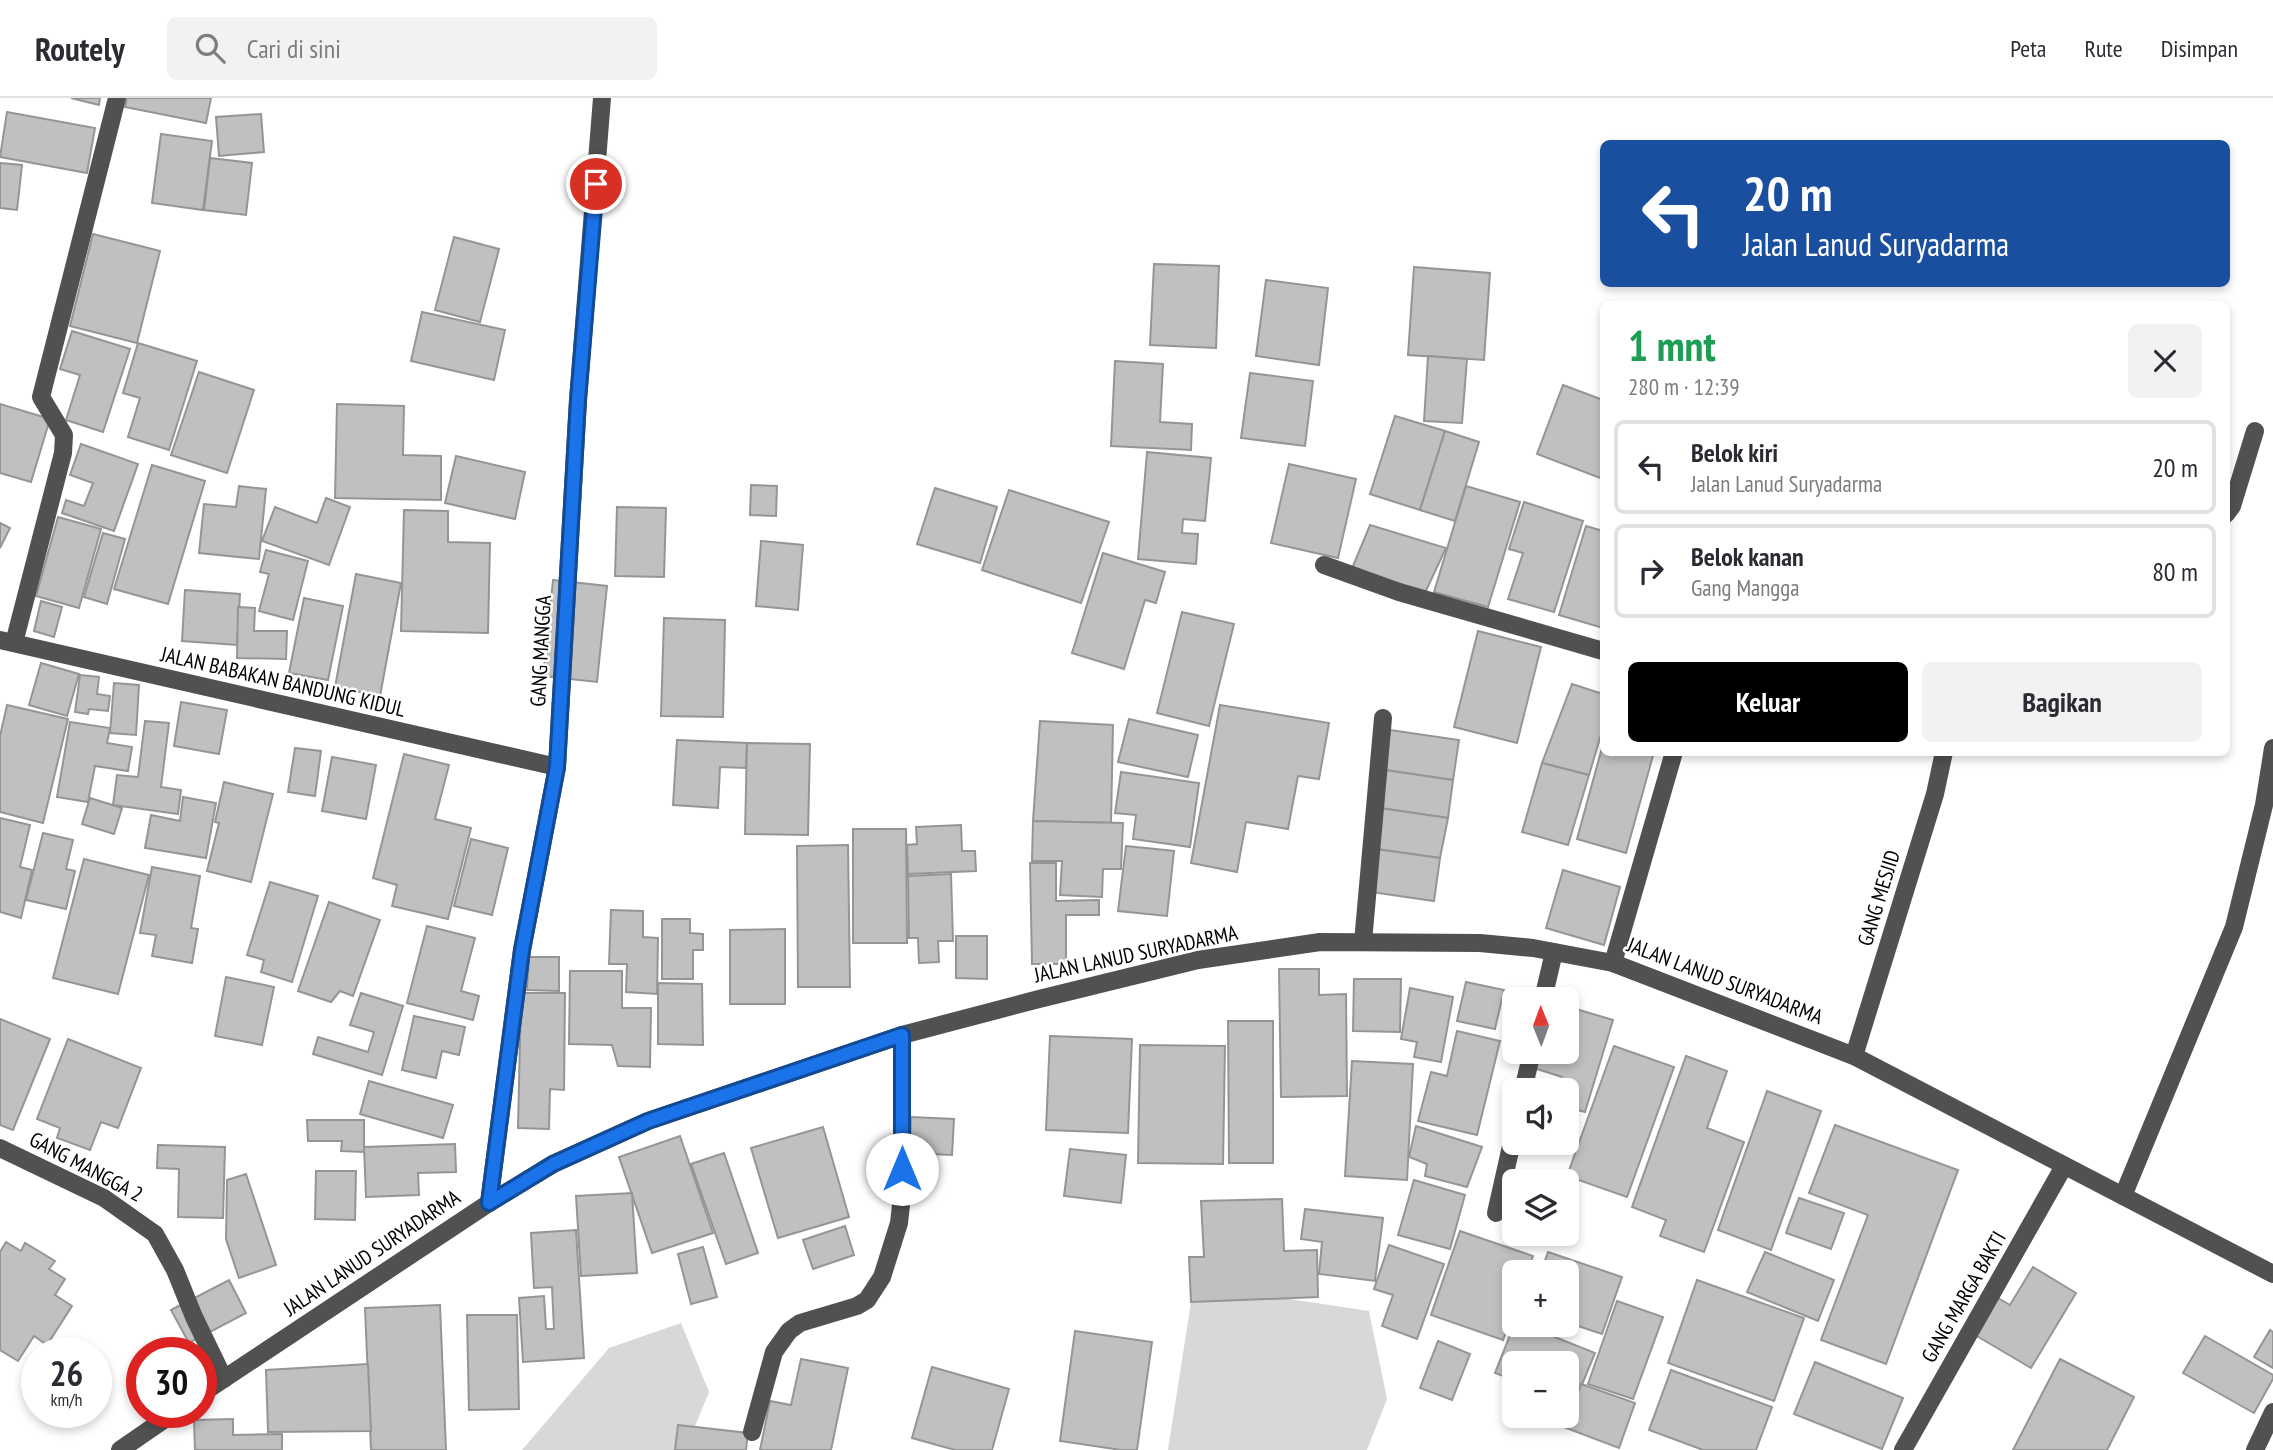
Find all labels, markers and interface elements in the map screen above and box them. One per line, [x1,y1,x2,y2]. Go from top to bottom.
search box [167,17,657,80]
text: Routely [35,27,125,70]
icon: search [191,29,229,67]
text: Cari di sini [247,32,341,65]
text: Peta [2010,33,2046,64]
text: Rute [2084,33,2123,64]
text: Disimpan [2161,33,2238,64]
pin [566,154,626,214]
text: 20 m [1743,161,1832,225]
icon: arrive [577,165,615,203]
icon: left [1628,168,1719,259]
text: Jalan Lanud Suryadarma [1743,223,2009,265]
text: 1 mnt [1628,318,1716,373]
button: close [2128,324,2202,398]
text: 280 m · 12:39 [1628,372,1740,401]
text: Belok kiri [1691,436,1778,469]
icon: left [1632,448,1670,486]
text: 20 m [2152,451,2198,484]
text: Jalan Lanud Suryadarma [1691,469,1882,498]
text: Belok kanan [1691,540,1804,573]
icon: right [1632,552,1670,590]
text: 80 m [2152,555,2198,588]
text: Gang Mangga [1691,573,1799,602]
street label: GANG MANGGA [524,595,557,707]
street label: JALAN BABAKAN BANDUNG KIDUL [157,640,408,723]
button: Keluar [1628,662,1908,742]
button: Bagikan [1922,662,2202,742]
street label: GANG MESJID [1851,847,1906,949]
street label: JALAN LANUD SURYADARMA [1031,919,1240,988]
street label: JALAN LANUD SURYADARMA [1623,930,1827,1030]
north arrow [1502,987,1578,1064]
map controls [1502,987,1579,1428]
button: sound [1502,1078,1579,1155]
street label: GANG MANGGA 2 [25,1125,148,1208]
position arrow [865,1132,939,1206]
button: layers [1502,1169,1579,1246]
street label: JALAN LANUD SURYADARMA [277,1183,465,1322]
street label: GANG MARGA BAKTI [1915,1226,2012,1367]
button: + [1502,1260,1579,1337]
speed limit sign: 30 [126,1337,217,1428]
text: 26 [50,1350,83,1396]
button: − [1502,1351,1579,1428]
text: km/h [51,1388,82,1411]

